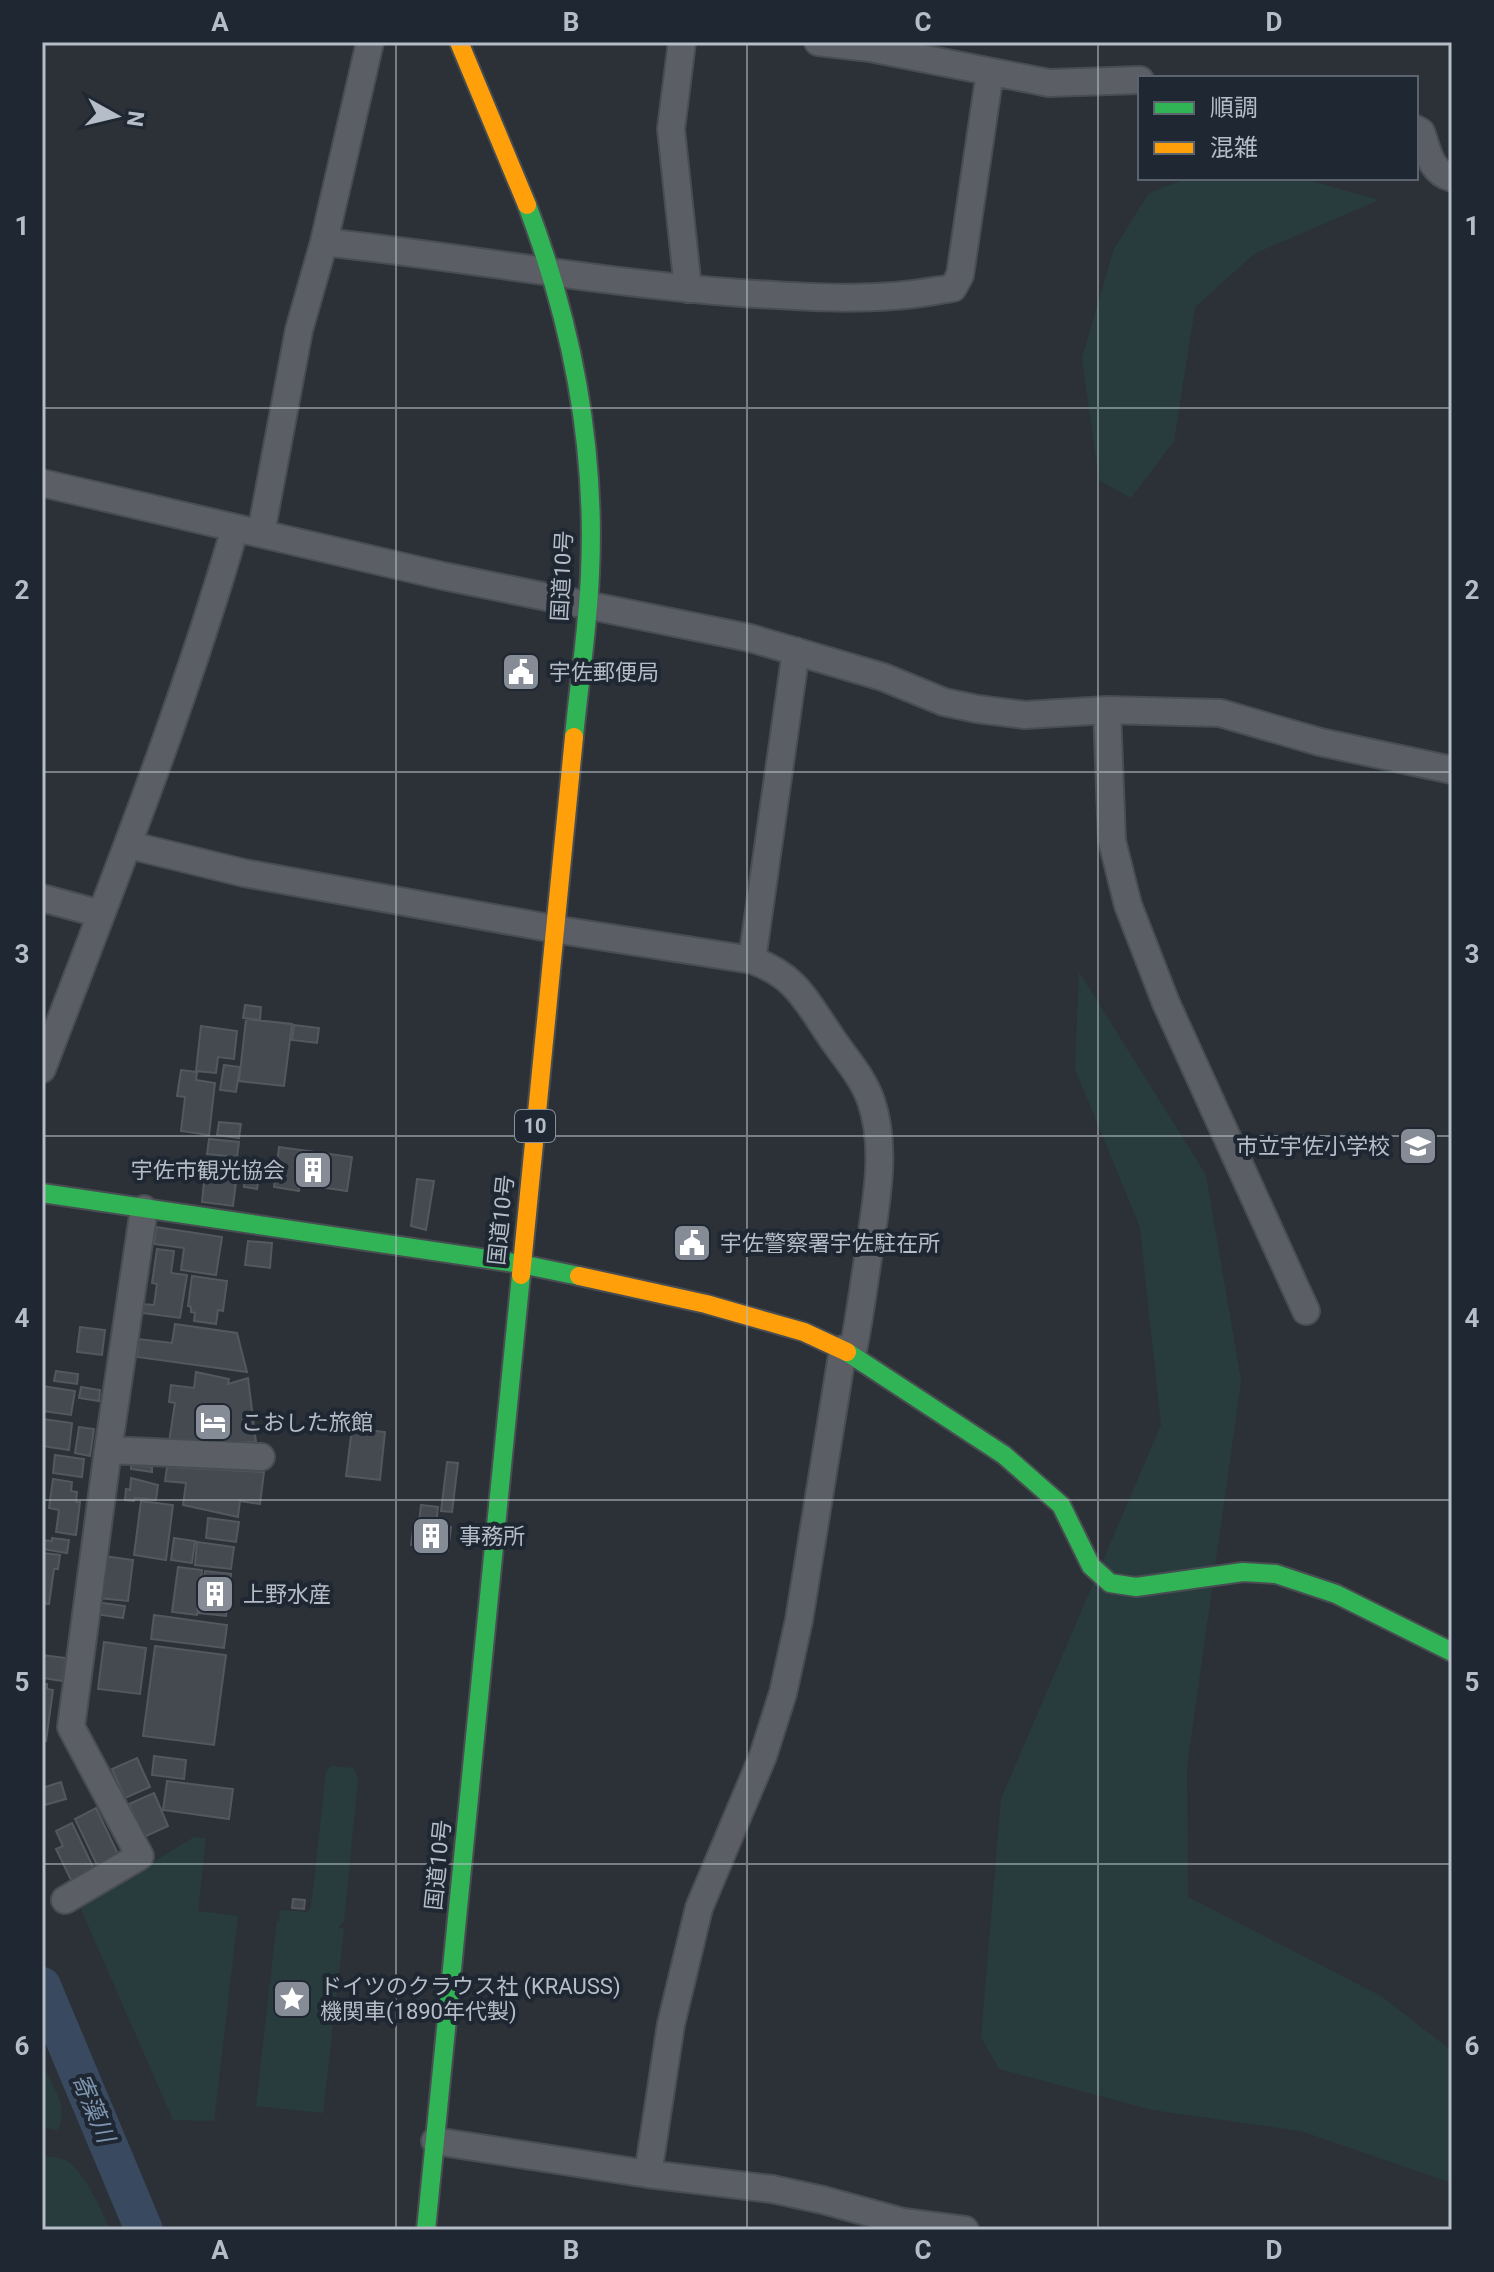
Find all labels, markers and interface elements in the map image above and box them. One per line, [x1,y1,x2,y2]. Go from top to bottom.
text: A [211,7,229,37]
text: B [563,7,579,37]
text: C [914,7,932,37]
text: D [1266,7,1282,37]
north arrow [76,76,156,156]
legend [1138,76,1418,180]
text: 順調 [1210,94,1258,122]
text: N [122,109,149,128]
text: 混雑 [1210,134,1258,162]
text: 1 [15,211,29,241]
text: 1 [1465,211,1479,241]
street label: 国道10号 [547,530,577,622]
text: 2 [15,575,29,605]
text: 2 [1465,575,1479,605]
public building icon: 宇佐郵便局 [500,651,542,693]
place label: 宇佐郵便局 [549,660,659,685]
text: 3 [15,939,29,969]
text: 3 [1465,939,1479,969]
road number: 10 [515,1110,555,1142]
school or university icon: 市立宇佐小学校 [1397,1125,1439,1167]
place label: 市立宇佐小学校 [1236,1134,1390,1159]
building icon: 宇佐市観光協会 [292,1149,334,1191]
place label: 宇佐市観光協会 [131,1158,285,1183]
street label: 国道10号 [484,1174,518,1266]
public building icon: 宇佐警察署宇佐駐在所 [671,1222,713,1264]
place label: 宇佐警察署宇佐駐在所 [720,1231,940,1256]
text: 4 [15,1303,30,1333]
text: 4 [1465,1303,1480,1333]
hotel icon: こおした旅館 [192,1401,234,1443]
place label: こおした旅館 [241,1410,373,1435]
building icon: 事務所 [410,1515,452,1557]
place label: 事務所 [459,1524,525,1549]
building icon: 上野水産 [194,1573,236,1615]
place label: 上野水産 [243,1582,331,1607]
text: 5 [15,1667,29,1697]
text: 5 [1465,1667,1479,1697]
street label: 国道10号 [421,1819,455,1911]
place label: ドイツのクラウス社 (KRAUSS) 機関車(1890年代製) [320,1974,621,2025]
place icon: ドイツのクラウス社 (KRAUSS) 機関車(1890年代製) [271,1978,313,2020]
text: 6 [15,2031,30,2061]
text: 6 [1465,2031,1480,2061]
water label: 寄藻川 [66,2069,121,2149]
text: A [211,2235,229,2265]
text: B [563,2235,579,2265]
text: C [914,2235,932,2265]
text: D [1266,2235,1282,2265]

